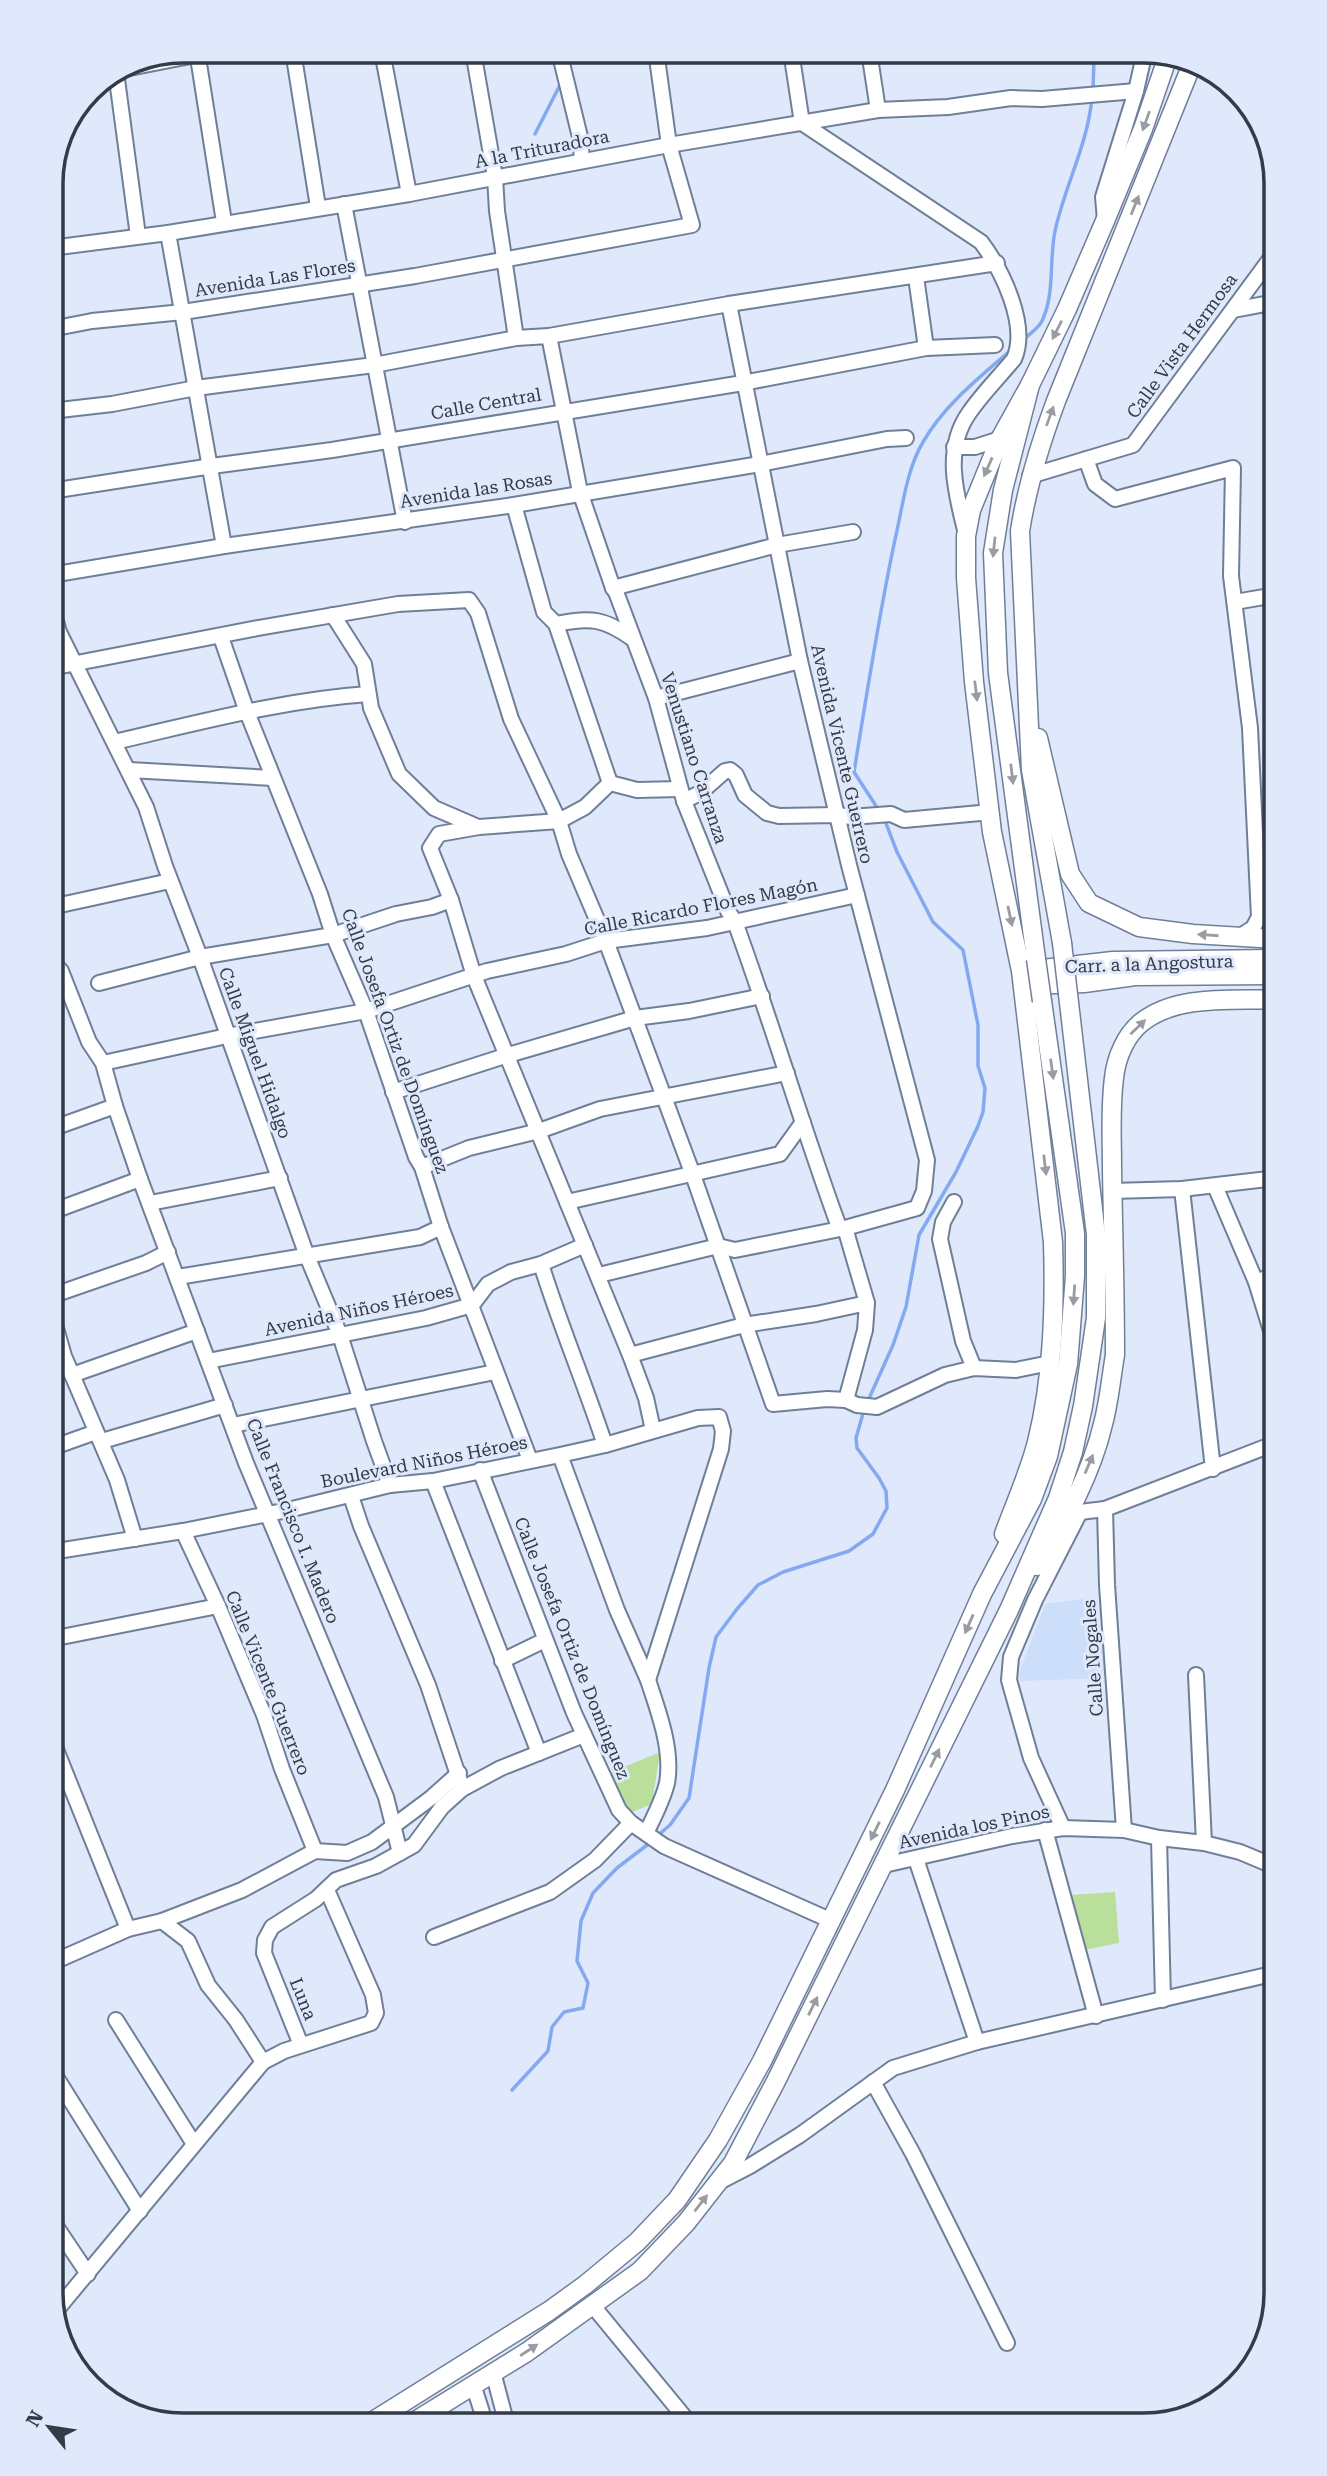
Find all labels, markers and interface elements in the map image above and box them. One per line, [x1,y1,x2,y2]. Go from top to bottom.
one-way arrow [1140,110,1151,131]
street label: A la Trituradora [473,125,611,172]
one-way arrow [1130,195,1141,216]
street label: Avenida Las Flores [193,254,357,301]
street label: Calle Vista Hermosa [1122,269,1241,422]
one-way arrow [1051,320,1062,340]
street label: Calle Central [429,383,543,424]
one-way arrow [1045,406,1056,427]
one-way arrow [982,457,993,478]
street label: Avenida las Rosas [398,467,553,512]
one-way arrow [989,536,1000,558]
street label: Avenida Vicente Guerrero [807,642,878,866]
street label: Venustiano Carranza [657,669,732,846]
one-way arrow [970,680,981,702]
one-way arrow [1006,763,1017,785]
street label: Calle Ricardo Flores Magón [582,873,820,939]
street label: Calle Josefa Ortiz de Domínguez [338,905,453,1177]
one-way arrow [1004,905,1015,927]
one-way arrow [1197,929,1219,940]
street label: Carr. a la Angostura [1064,950,1234,977]
street label: Calle Miguel Hidalgo [215,964,296,1141]
one-way arrow [1129,1019,1147,1035]
one-way arrow [1046,1058,1057,1080]
one-way arrow [1039,1154,1050,1176]
street label: Avenida Niños Héroes [263,1279,455,1340]
one-way arrow [1069,1284,1080,1306]
street label: Calle Francisco I. Madero [243,1415,344,1627]
street label: Boulevard Niños Héroes [319,1431,529,1492]
one-way arrow [1084,1454,1095,1475]
street label: Calle Josefa Ortiz de Domínguez [510,1514,635,1782]
street label: Calle Vicente Guerrero [222,1587,315,1778]
street label: Calle Nogales [1078,1599,1107,1717]
one-way arrow [963,1614,975,1634]
one-way arrow [930,1748,941,1768]
street label: Avenida los Pinos [897,1800,1051,1853]
one-way arrow [869,1821,881,1841]
street label: Luna [286,1975,321,2023]
one-way arrow [808,1996,819,2016]
one-way arrow [693,2195,708,2212]
one-way arrow [519,2344,539,2357]
north arrow [14,2392,84,2462]
text: N [21,2406,49,2431]

